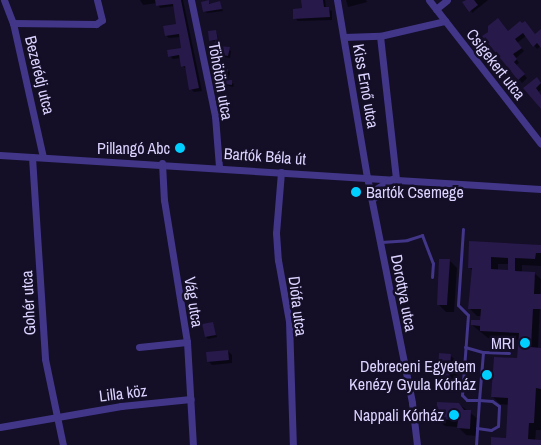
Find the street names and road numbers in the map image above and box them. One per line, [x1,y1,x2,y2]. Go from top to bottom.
street label: Csigekert utca [462,25,530,103]
street label: Bezerédj utca [21,34,59,116]
street label: Töhötöm utca [205,41,237,121]
street label: Kiss Ernő utca [349,42,383,130]
street label: Bartók Béla út [223,144,307,168]
street label: Dorottya utca [387,253,421,333]
street label: Gohér utca [17,270,39,336]
street label: Vág utca [181,275,207,329]
street label: Diófa utca [285,275,311,337]
street label: Lilla köz [98,381,148,405]

